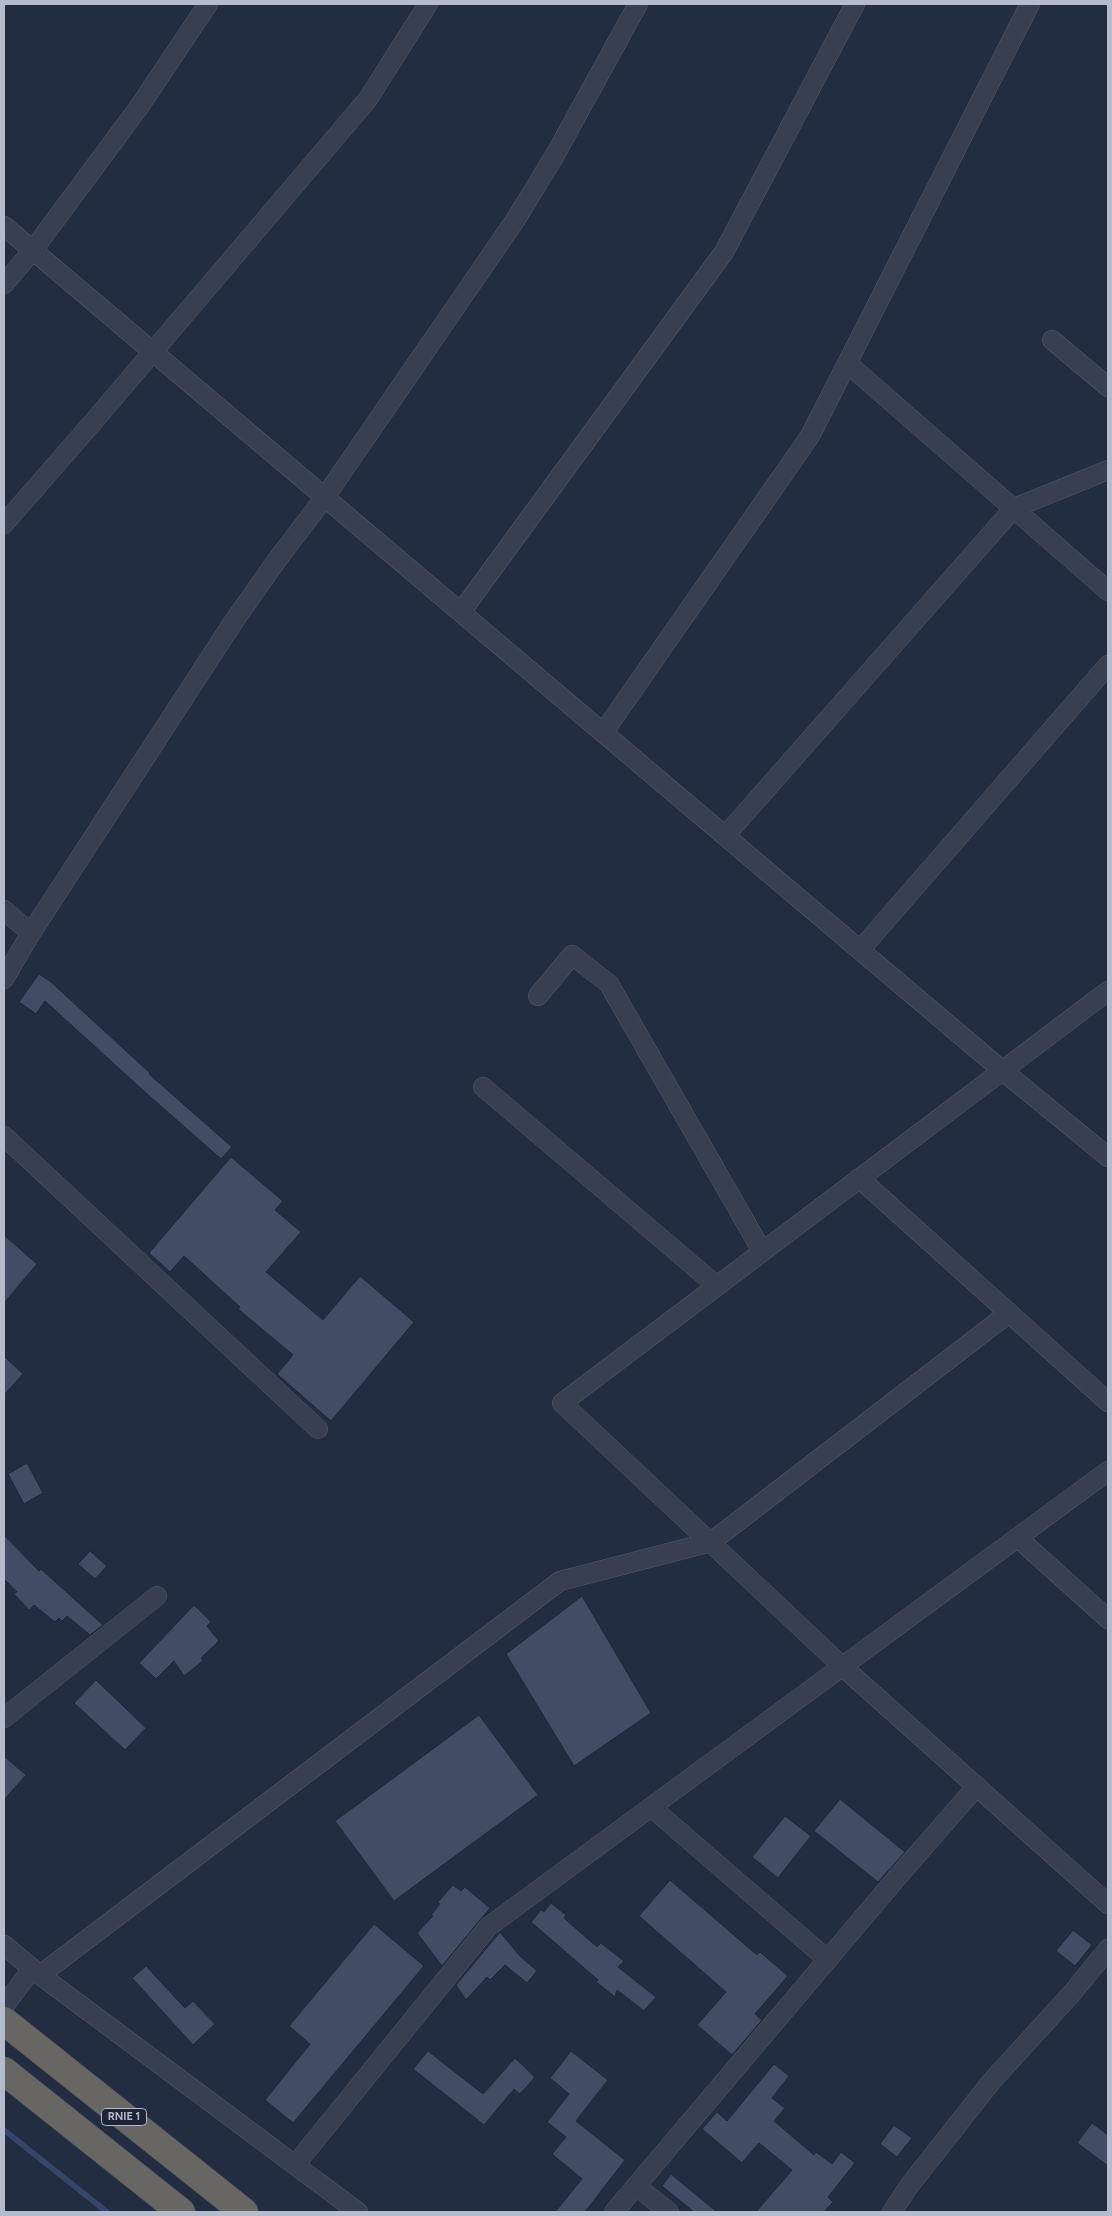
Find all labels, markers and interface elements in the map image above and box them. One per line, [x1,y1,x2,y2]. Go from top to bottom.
road number: RNIE 1 [102,2108,146,2126]

